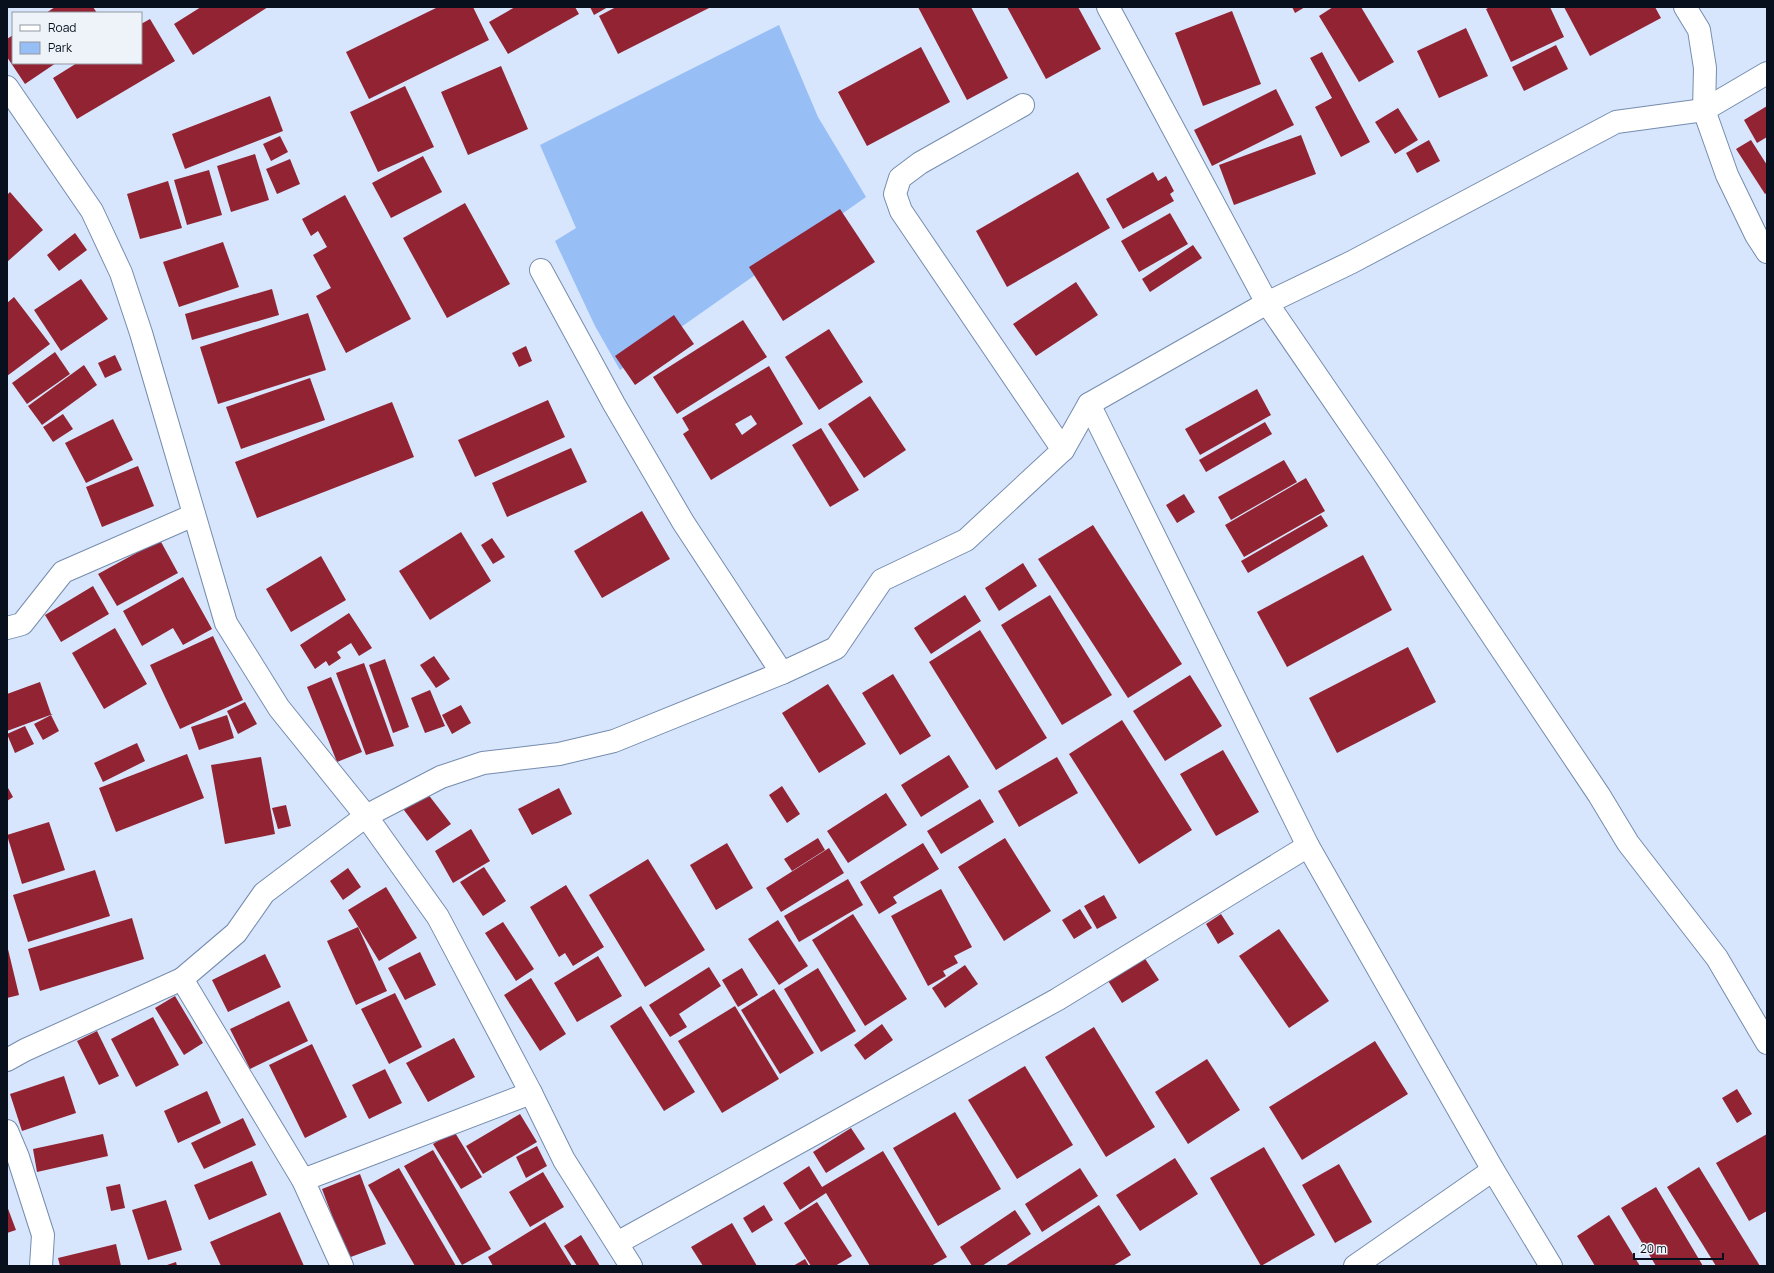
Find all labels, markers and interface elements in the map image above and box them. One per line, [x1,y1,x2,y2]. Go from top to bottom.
legend [12,12,142,64]
text: Road [48,19,76,36]
text: Park [48,39,73,56]
scale bar [1634,1235,1723,1261]
text: 20 m [1640,1240,1667,1257]

